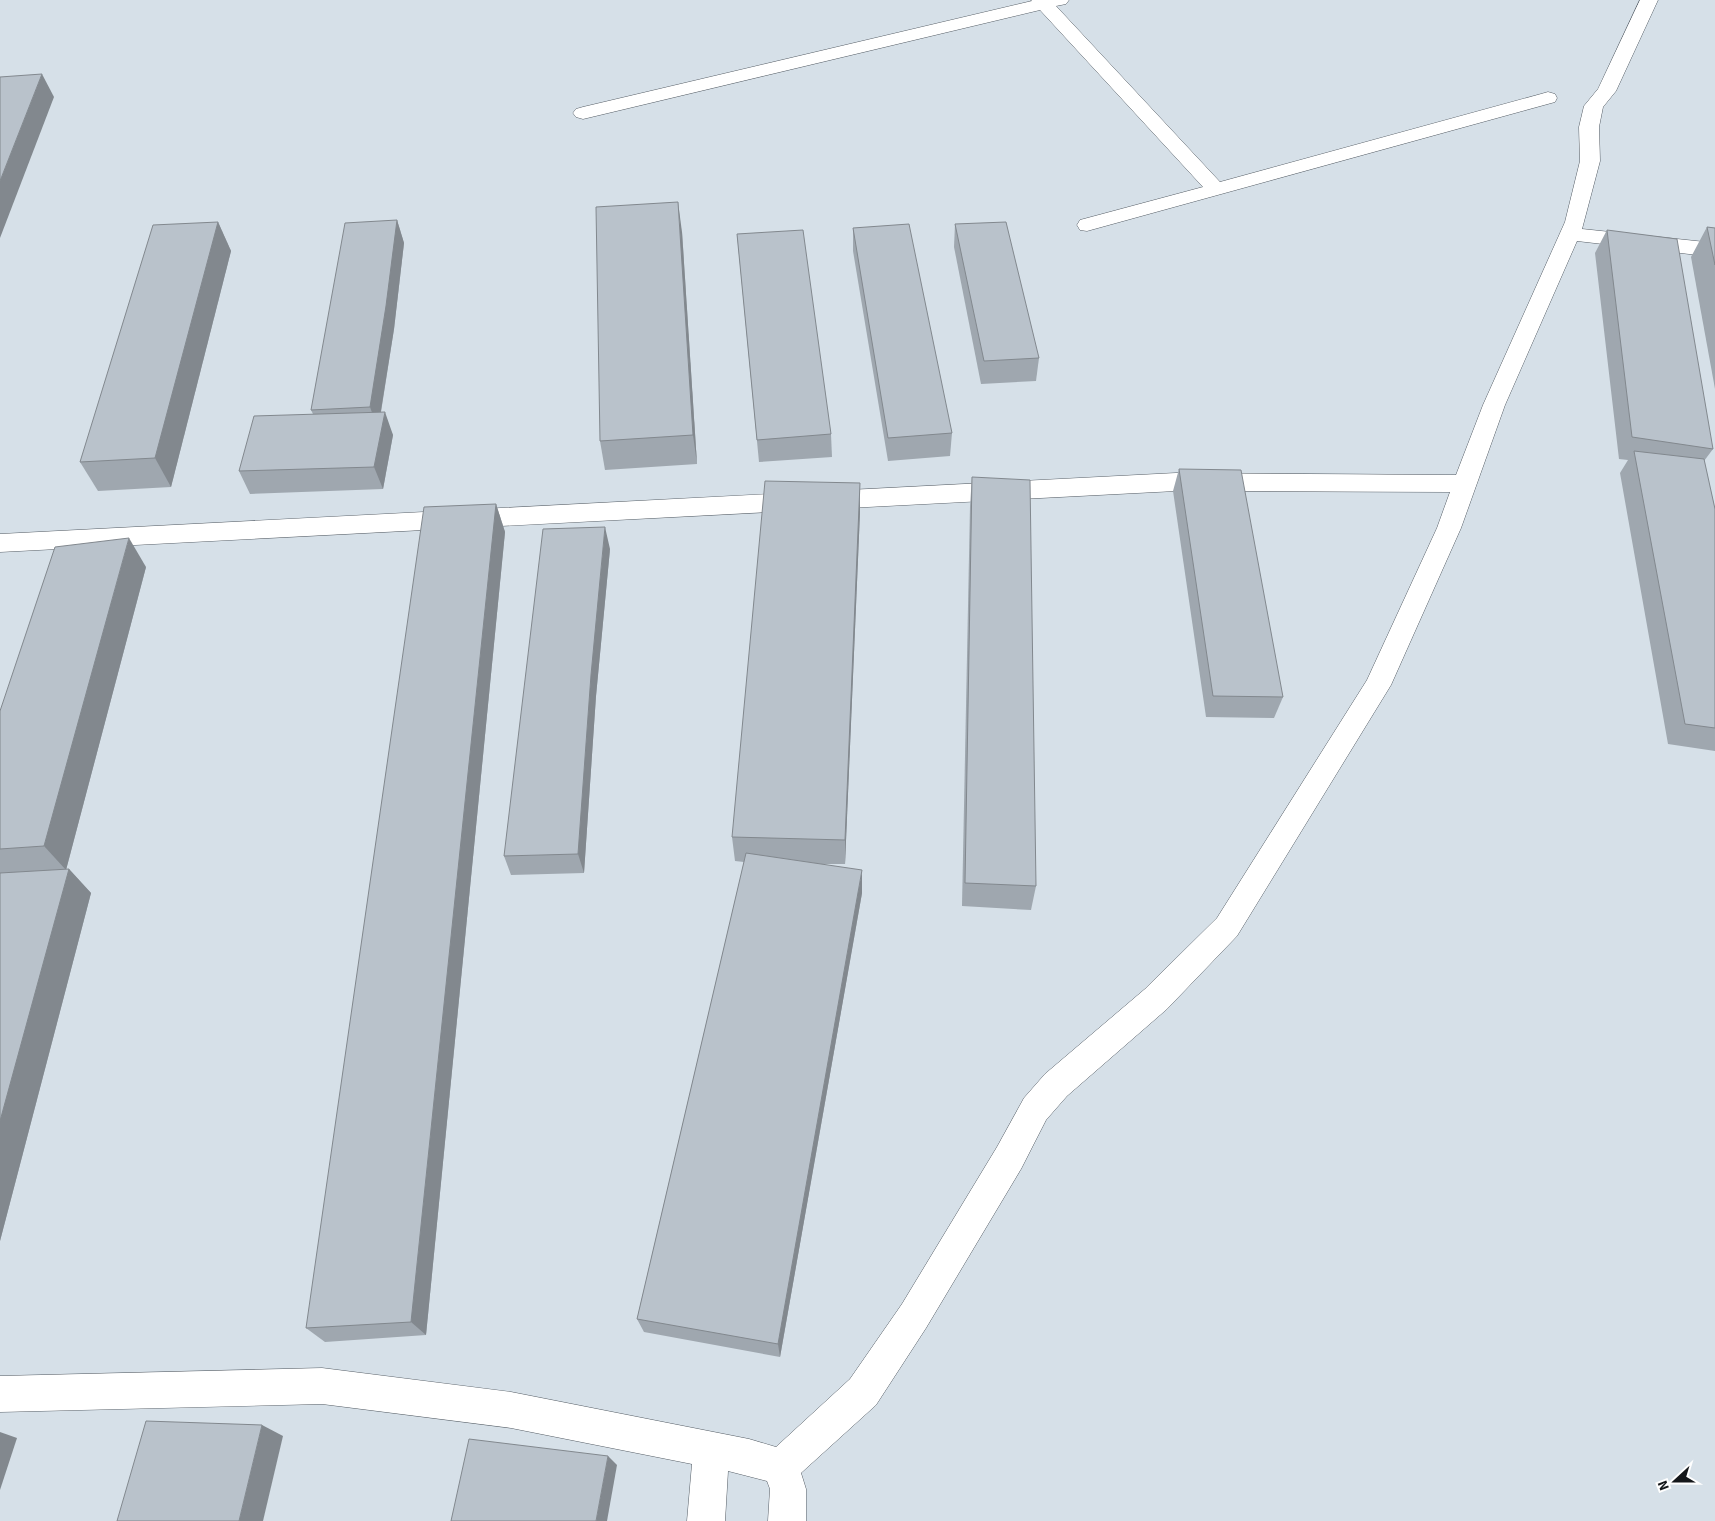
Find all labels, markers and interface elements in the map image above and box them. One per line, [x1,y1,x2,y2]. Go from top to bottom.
north arrow [1650,1456,1700,1506]
text: N [1653,1477,1675,1493]

